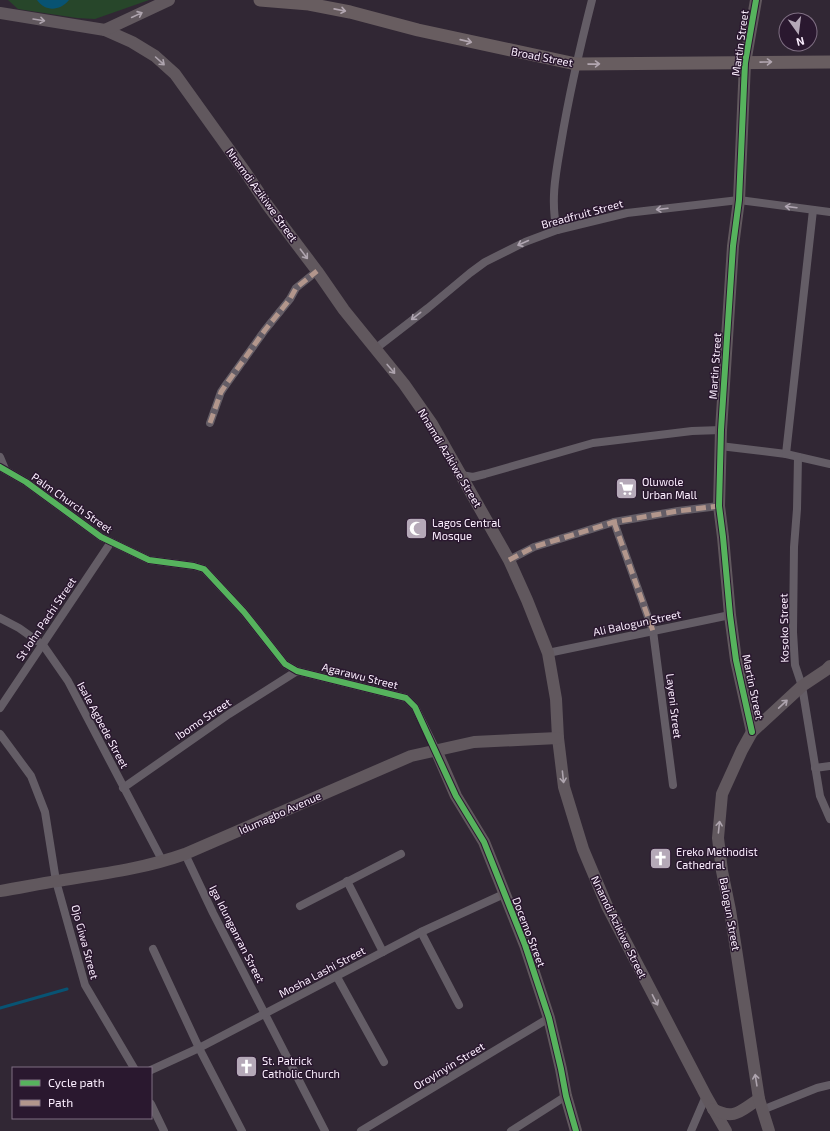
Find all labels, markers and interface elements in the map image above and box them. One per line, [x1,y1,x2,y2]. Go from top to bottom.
one-way arrow [333,6,346,14]
street label: Martin Street [728,9,751,77]
one-way arrow [130,11,142,18]
north arrow [778,12,818,52]
one-way arrow [32,16,45,24]
text: N [795,35,806,49]
one-way arrow [460,38,473,45]
street label: Broad Street [510,44,574,69]
one-way arrow [154,56,165,65]
one-way arrow [759,58,772,66]
one-way arrow [587,60,600,68]
street label: Nnamdi Azikiwe Street [224,145,301,244]
street label: Breadfruit Street [540,196,624,231]
one-way arrow [785,203,798,211]
one-way arrow [656,205,669,213]
one-way arrow [517,240,529,248]
one-way arrow [300,248,308,259]
one-way arrow [411,312,422,321]
street label: Martin Street [706,332,723,400]
one-way arrow [387,363,396,374]
street label: Nnamdi Azikiwe Street [416,406,485,509]
street label: Palm Church Street [29,470,115,535]
supermarket icon: Oluwole Urban Mall [614,475,640,501]
place label: Oluwole Urban Mall [642,475,698,501]
mosque icon: Lagos Central Mosque [403,516,429,542]
place label: Lagos Central Mosque [432,516,501,542]
street label: St John Pachi Street [13,575,78,663]
street label: Kosoko Street [776,593,791,663]
street label: Ali Balogun Street [592,607,682,638]
street label: Martin Street [740,653,767,721]
street label: Agarawu Street [321,660,399,691]
street label: Layeni Street [664,673,685,739]
street label: Isale Agbede Street [75,679,132,770]
street label: Ibomo Street [172,695,233,742]
one-way arrow [778,699,788,708]
one-way arrow [560,770,567,783]
street label: Idumagbo Avenue [237,789,323,837]
one-way arrow [715,821,723,834]
church icon: Ereko Methodist Cathedral [648,845,674,871]
place label: Ereko Methodist Cathedral [676,845,758,871]
street label: Nnamdi Azikiwe Street [589,873,650,980]
street label: Balogun Street [718,876,743,952]
street label: Iga Idunganran Street [207,883,268,985]
street label: Docemo Street [510,895,549,969]
street label: Ojo Giwa Street [68,903,102,981]
street label: Mosha Lashi Street [276,943,367,1000]
one-way arrow [652,993,660,1005]
street label: Oroyinyin Street [411,1039,487,1092]
church icon: St. Patrick Catholic Church [233,1054,259,1080]
place label: St. Patrick Catholic Church [262,1054,340,1080]
legend [12,1067,152,1119]
one-way arrow [752,1074,760,1087]
text: Cycle path [48,1075,105,1089]
text: Path [48,1095,73,1109]

